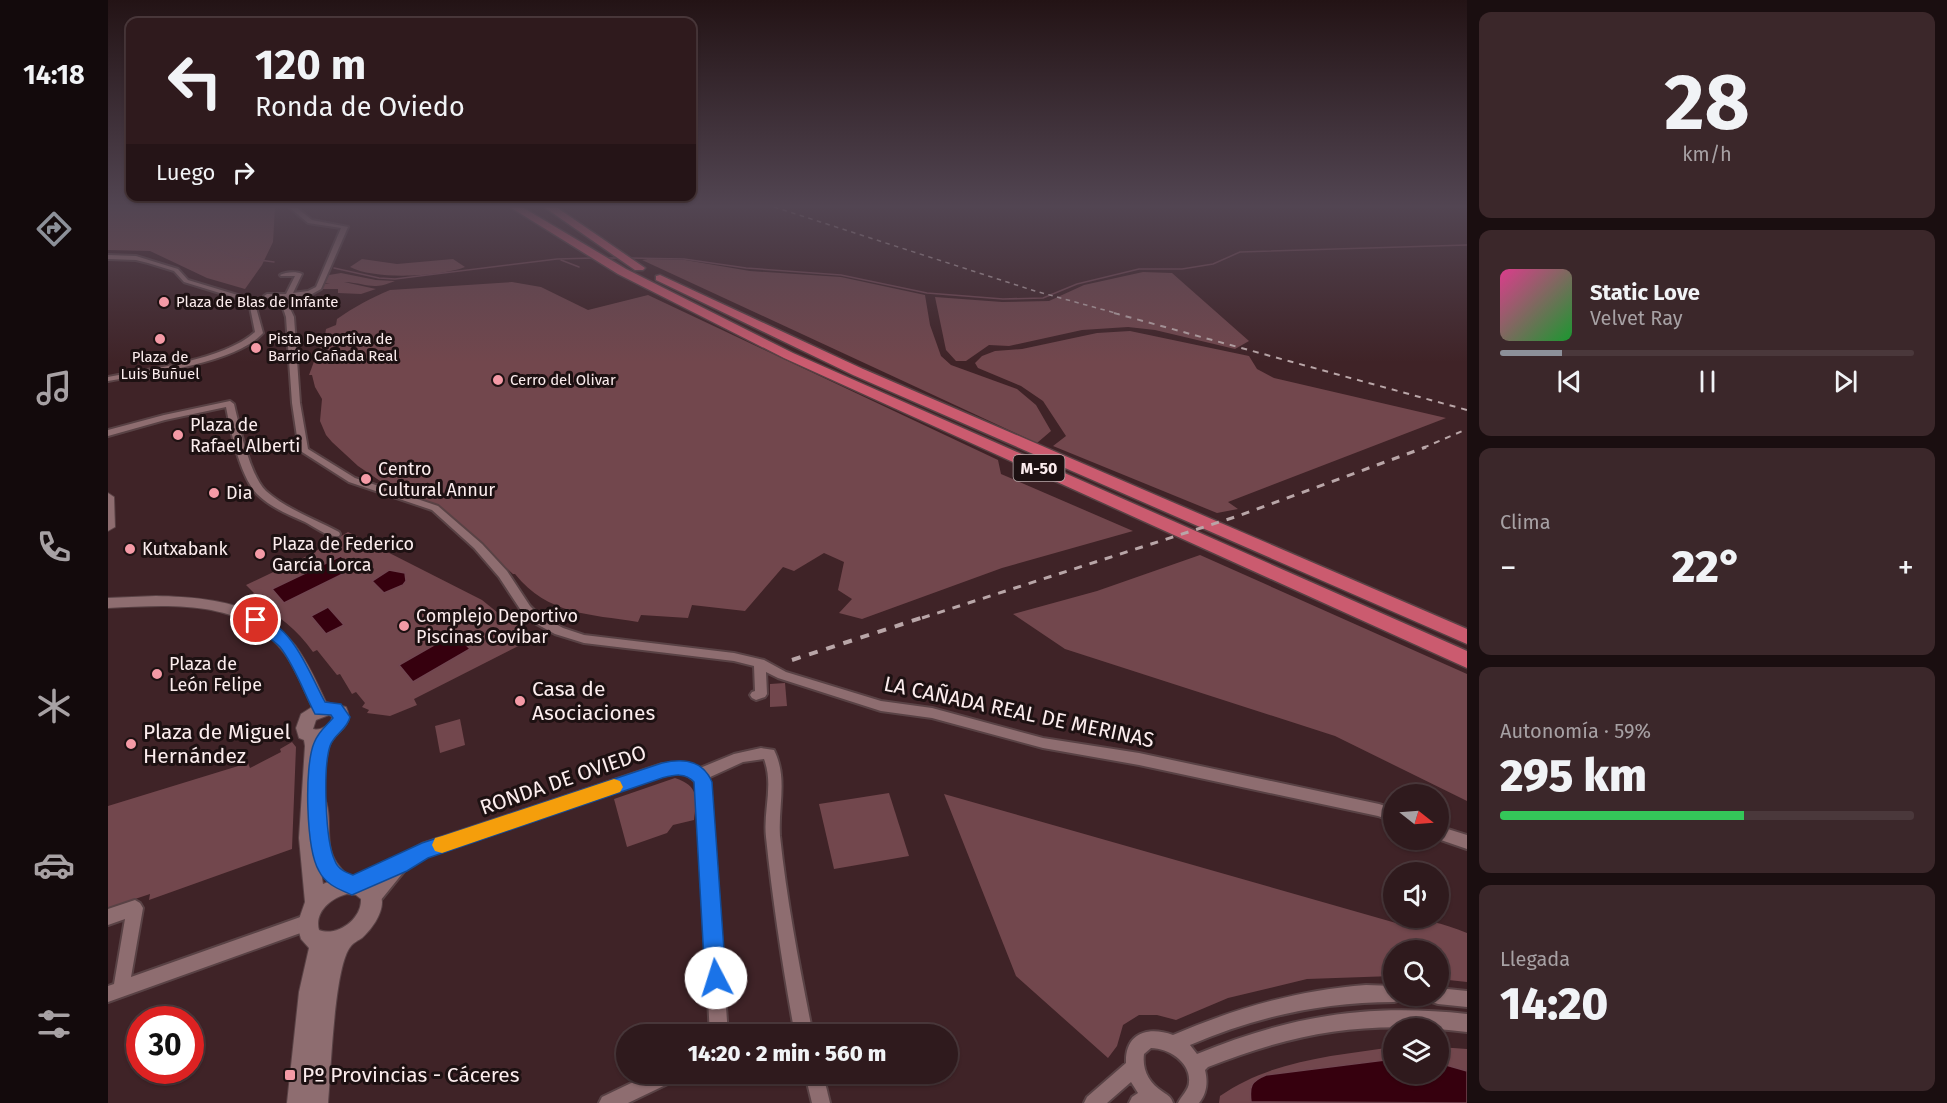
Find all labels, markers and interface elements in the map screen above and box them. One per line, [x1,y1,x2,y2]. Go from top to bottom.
text: 120 m [255,40,366,90]
icon: left [156,42,234,120]
text: 28 [1664,56,1750,150]
text: 14:18 [23,59,85,91]
text: Ronda de Oviedo [255,91,465,123]
text: km/h [1682,142,1732,166]
icon: right [227,156,260,189]
text: Luego [156,159,215,186]
icon: directions [33,208,75,250]
text: Static Love [1590,279,1700,306]
place label: Plaza de Blas de Infante [176,293,338,311]
marker: Plaza de Blas de Infante [157,295,171,309]
text: Velvet Ray [1590,306,1683,330]
place label: Pista Deportiva de Barrio Cañada Real [268,330,398,365]
marker: Plaza de Luis Buñuel [153,332,167,346]
marker: Pista Deportiva de Barrio Cañada Real [249,341,263,355]
place label: Plaza de Luis Buñuel [120,348,200,383]
icon: previous [1553,365,1586,398]
icon: pause [1691,365,1724,398]
icon: next [1829,365,1862,398]
icon: music [33,367,75,409]
place label: Cerro del Olivar [510,371,616,389]
marker: Cerro del Olivar [491,373,505,387]
place label: Plaza de Rafael Alberti [190,414,300,457]
marker: Plaza de Rafael Alberti [171,428,185,442]
road number: M-50 [1014,455,1064,481]
place label: Centro Cultural Annur [378,458,495,501]
marker: Centro Cultural Annur [359,472,373,486]
place label: Dia [226,482,252,504]
marker: Dia [207,486,221,500]
text: Clima [1500,510,1551,534]
icon: phone [33,526,75,568]
place label: Plaza de Federico García Lorca [272,533,414,576]
place label: Kutxabank [142,538,229,560]
text: 22° [1672,540,1742,594]
marker: Kutxabank [123,542,137,556]
marker: Plaza de Federico García Lorca [253,547,267,561]
text: − [1500,548,1517,588]
text: + [1898,548,1914,588]
pin [230,594,281,645]
icon: arrive [239,603,272,636]
place label: Complejo Deportivo Piscinas Covibar [416,605,578,648]
marker: Complejo Deportivo Piscinas Covibar [397,619,411,633]
place label: Plaza de León Felipe [169,653,262,696]
marker: Plaza de León Felipe [150,667,164,681]
street label: LA CAÑADA REAL DE MERINAS [881,671,1157,753]
place label: Casa de Asociaciones [532,676,655,726]
icon: climate [33,685,75,727]
marker: Casa de Asociaciones [513,694,527,708]
place label: Plaza de Miguel Hernández [143,719,291,769]
text: Autonomía · 59% [1500,719,1651,743]
marker: Plaza de Miguel Hernández [124,737,138,751]
street label: RONDA DE OVIEDO [476,739,650,821]
text: 295 km [1500,749,1647,803]
north arrow [1383,784,1449,850]
map controls [1383,784,1449,1084]
icon: car [33,844,75,886]
button: sound [1383,862,1449,928]
button: search [1383,940,1449,1006]
position arrow [684,946,748,1010]
text: Llegada [1500,947,1570,971]
text: 14:20 [1500,977,1608,1031]
icon: filters [33,1003,75,1045]
speed limit sign: 30 [126,1006,204,1084]
button: layers [1383,1018,1449,1084]
text: 14:20 · 2 min · 560 m [688,1040,886,1067]
place label: Pº Provincias - Cáceres [302,1062,520,1088]
marker: Pº Provincias - Cáceres [283,1068,297,1082]

